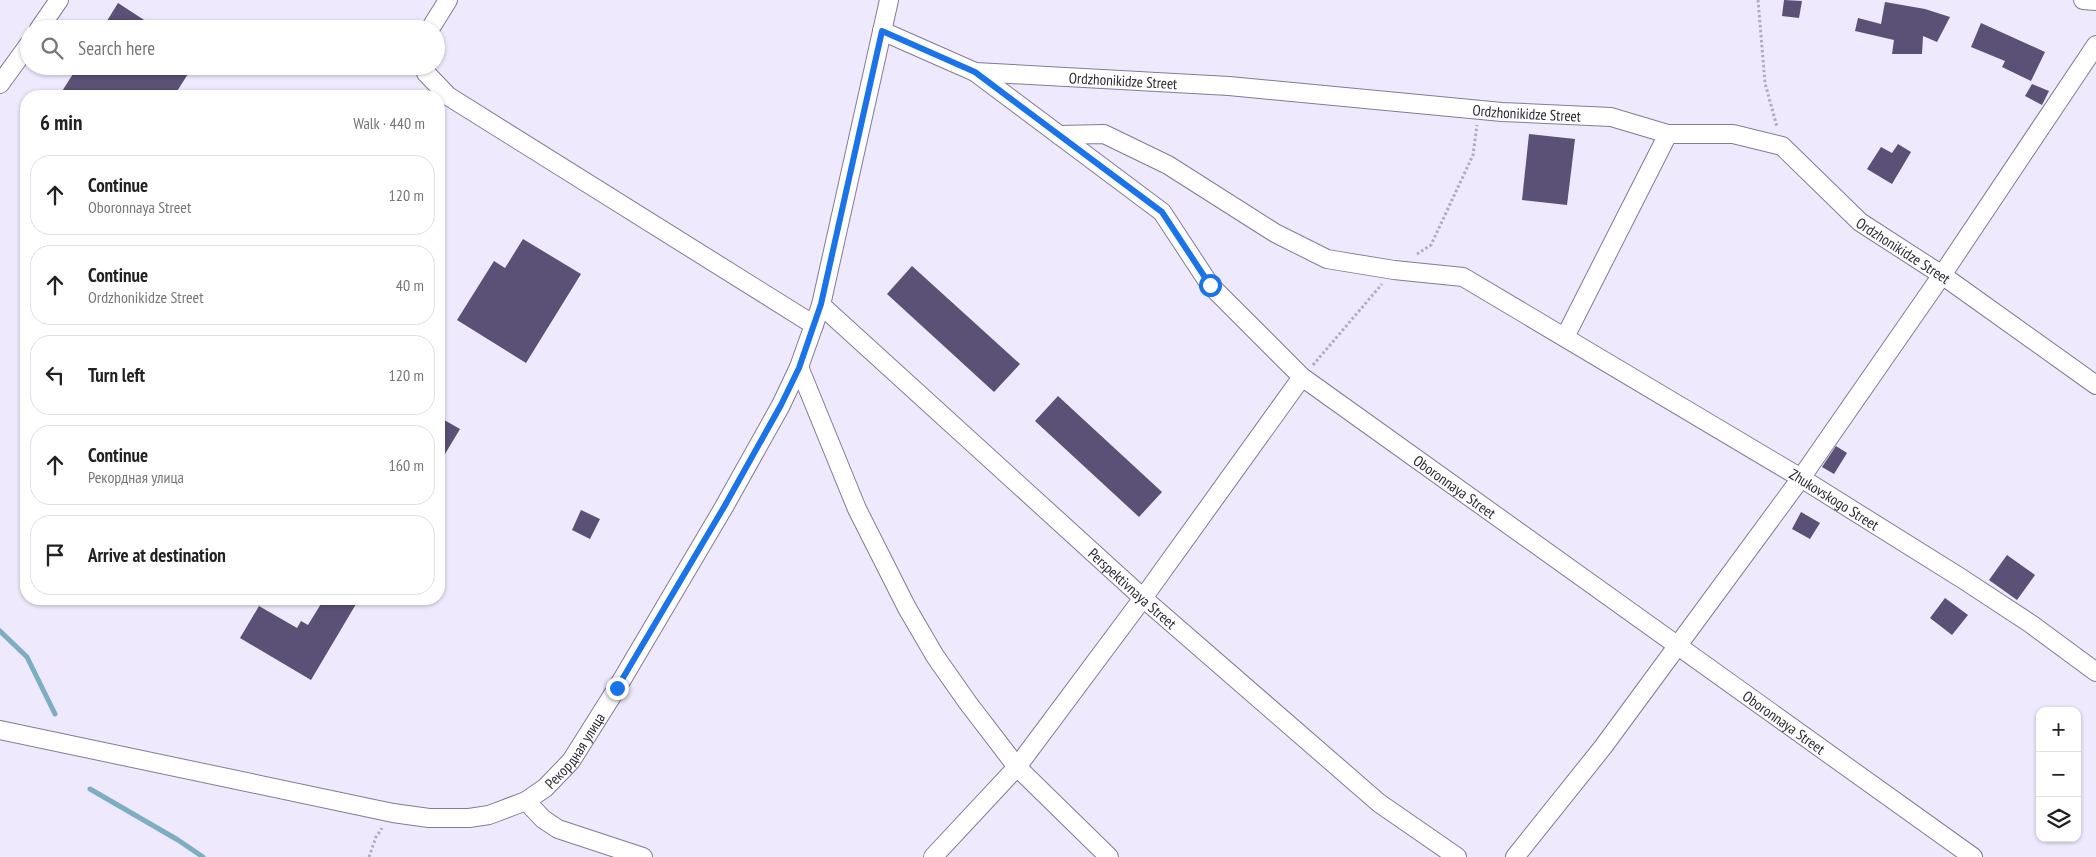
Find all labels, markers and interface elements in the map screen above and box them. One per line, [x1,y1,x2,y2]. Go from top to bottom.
search box [20,20,445,75]
icon: search [38,34,66,62]
text: Search here [78,36,155,60]
street label: Ordzhonikidze Street [1068,68,1178,93]
street label: Ordzhonikidze Street [1472,100,1581,125]
text: 6 min [40,109,82,136]
text: Walk · 440 m [353,113,425,133]
text: Continue [88,173,148,197]
icon: ahead [41,181,69,209]
text: 120 m [389,185,424,205]
text: Oboronnaya Street [88,197,191,217]
street label: Ordzhonikidze Street [1853,213,1954,288]
text: Continue [88,263,148,287]
icon: ahead [41,271,69,299]
route start [1199,274,1222,297]
text: 40 m [396,275,424,295]
text: Ordzhonikidze Street [88,287,204,307]
icon: left [41,361,69,389]
text: Turn left [88,363,145,387]
text: 120 m [389,365,424,385]
text: Continue [88,443,148,467]
street label: Oboronnaya Street [1410,450,1500,522]
icon: ahead [41,451,69,479]
text: 160 m [389,455,424,475]
street label: Zhukovskogo Street [1786,464,1883,534]
text: Рекордная улица [88,467,184,487]
icon: arrive [41,541,69,569]
text: Arrive at destination [88,543,226,567]
street label: Perspektivnaya Street [1085,544,1181,633]
route end [606,677,629,700]
street label: Oboronnaya Street [1739,686,1829,758]
map controls [2036,707,2081,842]
button: + [2036,707,2081,752]
street label: Рекордная улица [540,709,609,792]
button: − [2036,752,2081,797]
button: layers [2036,797,2081,842]

